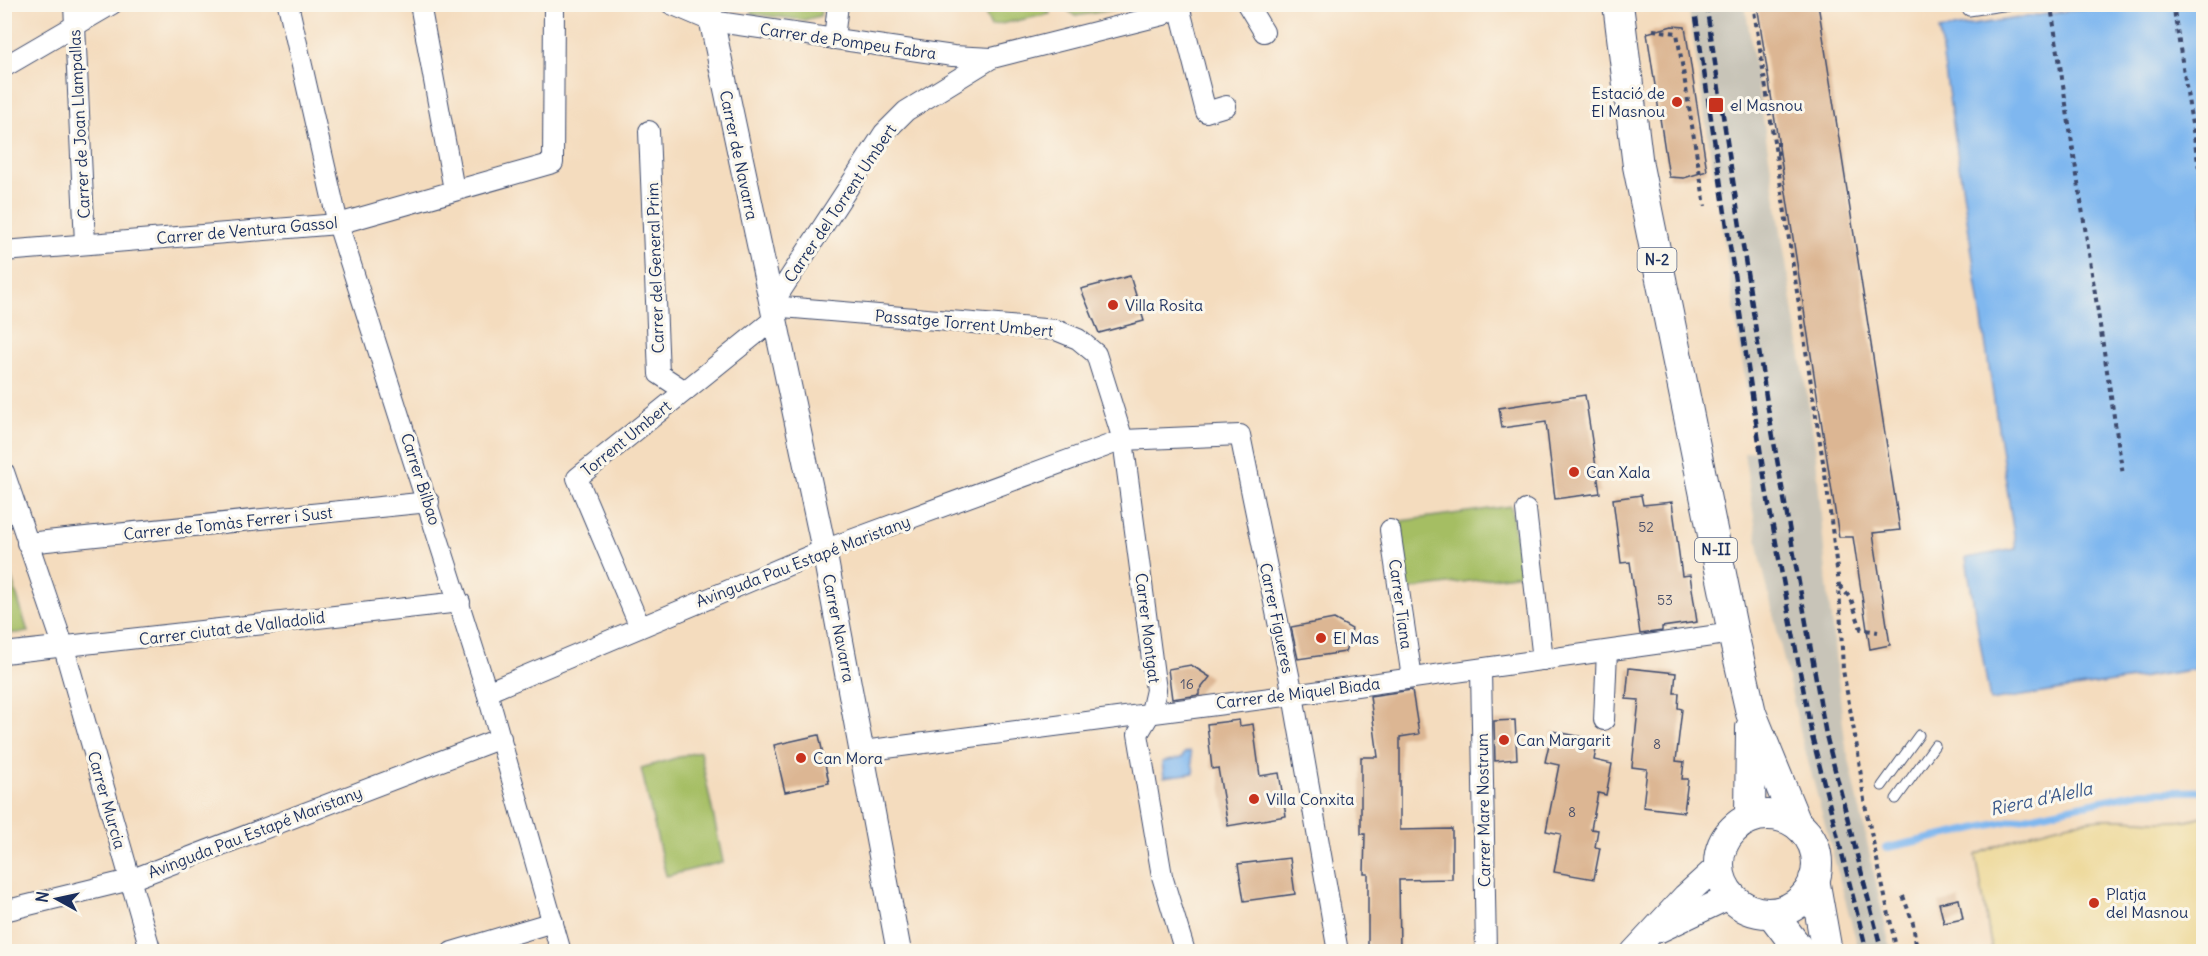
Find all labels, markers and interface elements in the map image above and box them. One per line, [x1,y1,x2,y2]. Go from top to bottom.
street label: Carrer de Pompeu Fabra [759,19,937,63]
street label: Carrer de Joan Llampallas [64,29,94,219]
place label: Estació de El Masnou [1591,83,1665,121]
street label: Carrer de Navarra [716,88,762,222]
marker: Estació de El Masnou [1670,95,1684,109]
place label: el Masnou [1730,95,1803,115]
marker: el Masnou [1707,96,1725,114]
street label: Carrer del Torrent Umbert [780,120,901,286]
street label: Carrer del General Prim [642,182,668,354]
street label: Carrer de Ventura Gassol [156,212,338,248]
road number: N-2 [1638,248,1676,272]
place label: Villa Rosita [1125,295,1203,315]
marker: Villa Rosita [1106,298,1120,312]
street label: Passatge Torrent Umbert [874,305,1055,341]
street label: Torrent Umbert [577,395,676,480]
street label: Carrer Bilbao [397,430,445,528]
place label: Can Xala [1586,462,1650,482]
marker: Can Xala [1567,465,1581,479]
street label: Carrer de Tomàs Ferrer i Sust [122,502,334,544]
street label: Avinguda Pau Estapé Maristany [693,511,913,611]
house number: 52 [1638,518,1654,536]
road number: N-II [1695,538,1737,562]
street label: Carrer Tiana [1385,558,1417,650]
street label: Carrer Figueres [1256,561,1298,675]
street label: Carrer Navarra [819,572,859,684]
street label: Carrer Montgat [1131,572,1165,685]
house number: 53 [1657,591,1673,609]
street label: Carrer ciutat de Valladolid [138,607,326,649]
place label: El Mas [1333,628,1379,648]
marker: El Mas [1314,631,1328,645]
street label: Carrer de Miquel Biada [1215,673,1381,713]
house number: 16 [1180,675,1194,693]
place label: Can Margarit [1516,730,1611,750]
street label: Carrer Mare Nostrum [1472,733,1494,887]
marker: Can Margarit [1497,733,1511,747]
house number: 8 [1653,735,1661,753]
place label: Can Mora [813,748,883,768]
street label: Carrer Murcia [84,749,130,851]
marker: Can Mora [794,751,808,765]
water label: Riera d'Alella [1988,776,2096,821]
street label: Avinguda Pau Estapé Maristany [145,782,365,882]
place label: Villa Conxita [1266,789,1354,809]
marker: Villa Conxita [1247,792,1261,806]
house number: 8 [1568,803,1576,821]
north arrow [27,869,87,929]
place label: Platja del Masnou [2106,884,2188,922]
text: N [31,890,53,904]
marker: Platja del Masnou [2087,896,2101,910]

